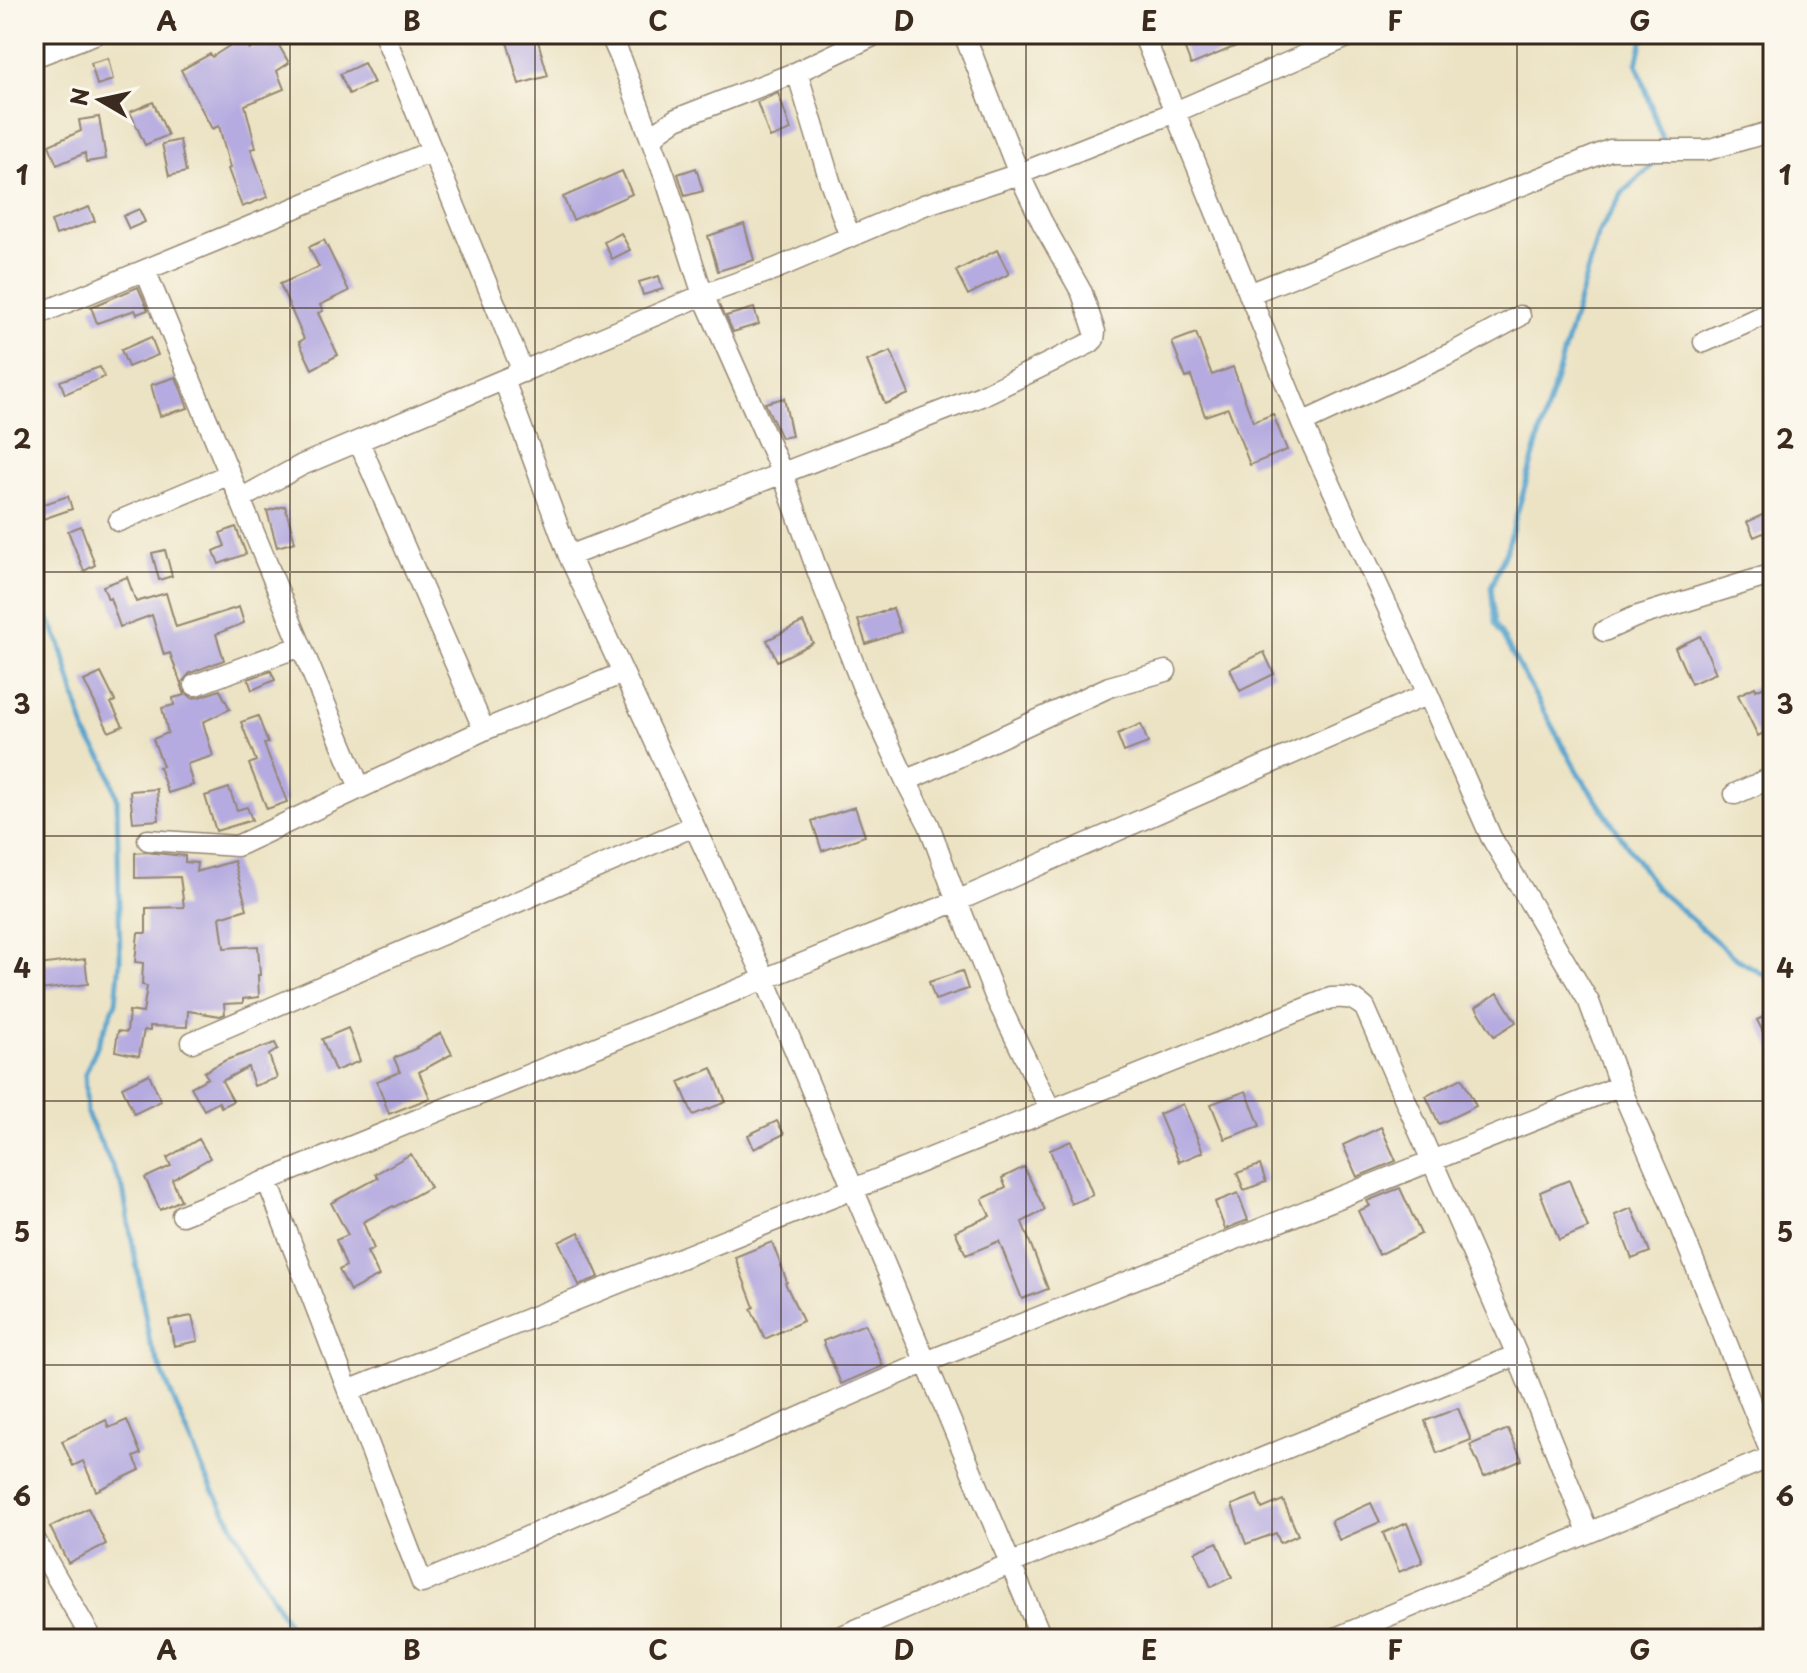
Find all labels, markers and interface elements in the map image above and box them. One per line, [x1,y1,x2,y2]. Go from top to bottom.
text: A [157,1,177,40]
text: B [403,1,421,40]
text: C [648,1,668,40]
text: D [894,1,914,40]
text: E [1141,1,1157,40]
text: F [1387,1,1403,40]
text: G [1629,1,1651,40]
north arrow [60,60,140,140]
text: N [61,85,96,108]
text: 1 [16,155,28,194]
text: 1 [1779,155,1791,194]
text: 2 [13,419,31,458]
text: 2 [1776,419,1794,458]
text: 3 [13,684,31,723]
text: 3 [1776,684,1794,723]
text: 4 [13,948,31,987]
text: 4 [1776,948,1794,987]
text: 5 [14,1212,30,1251]
text: 5 [1777,1212,1793,1251]
text: 6 [13,1476,31,1515]
text: 6 [1776,1476,1794,1515]
text: A [157,1630,177,1669]
text: B [403,1630,421,1669]
text: C [648,1630,668,1669]
text: D [894,1630,914,1669]
text: E [1141,1630,1157,1669]
text: F [1387,1630,1403,1669]
text: G [1629,1630,1651,1669]

